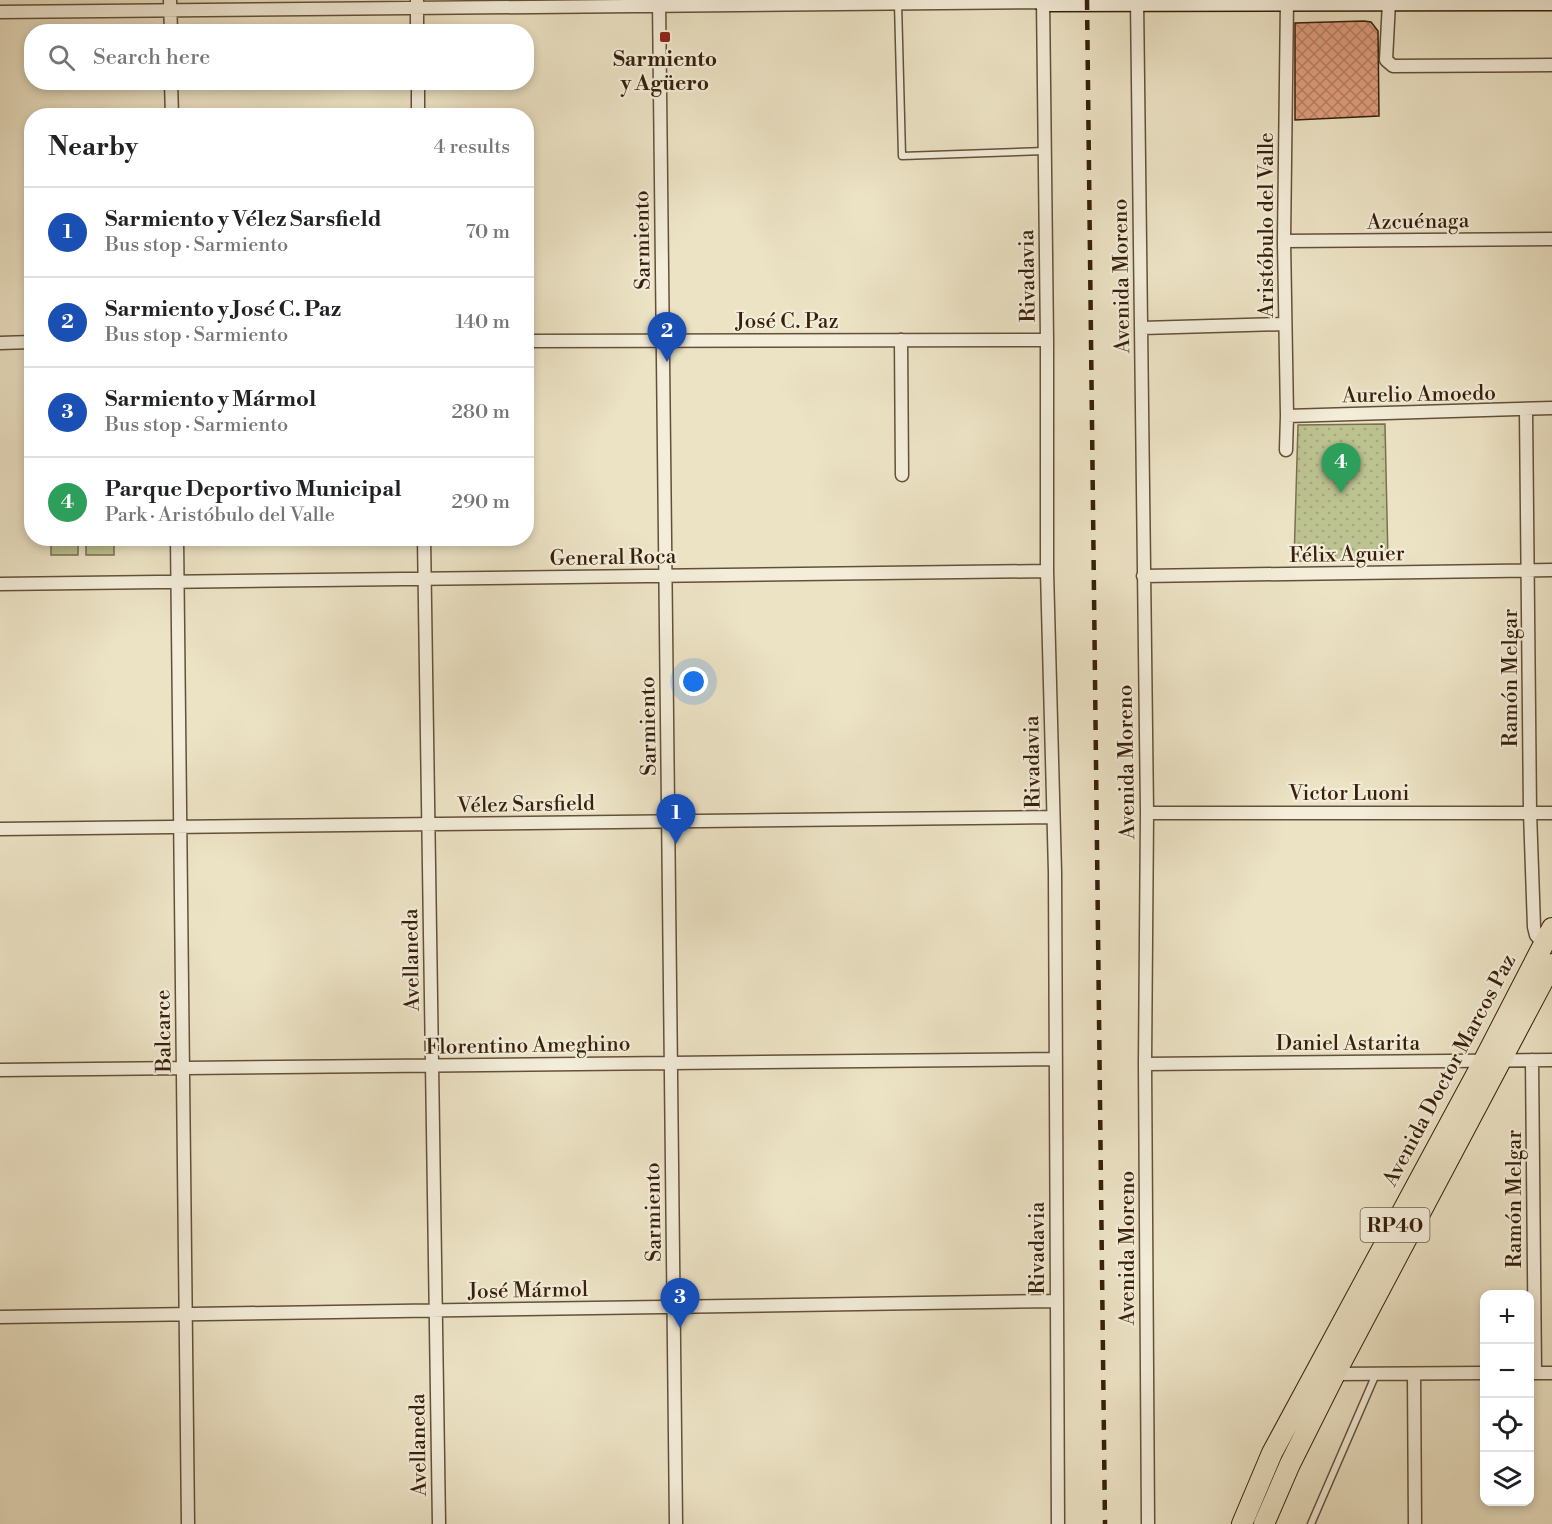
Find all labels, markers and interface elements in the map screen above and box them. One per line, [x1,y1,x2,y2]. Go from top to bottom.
search box [24,24,534,90]
marker: Sarmiento y Agüero [658,30,672,44]
icon: search [45,41,78,74]
text: Search here [93,44,210,71]
place label: Sarmiento y Agüero [613,47,717,97]
text: Nearby [48,131,138,163]
street label: Aristóbulo del Valle [1254,132,1280,319]
text: 4 results [433,135,510,160]
street label: Sarmiento [629,190,657,290]
street label: Avenida Moreno [1108,198,1136,355]
text: Sarmiento y Vélez Sarsfield [105,206,382,233]
street label: Azcuénaga [1366,208,1470,236]
text: 1 [63,220,72,245]
text: 70 m [466,220,510,245]
street label: Rivadavia [1014,229,1042,323]
text: Bus stop · Sarmiento [105,233,288,258]
text: Sarmiento y José C. Paz [105,296,341,323]
street label: José C. Paz [734,309,839,335]
text: 2 [61,310,74,335]
text: 140 m [455,310,510,335]
pin: 2 [648,312,686,362]
text: Bus stop · Sarmiento [105,323,288,348]
street label: Aurelio Amoedo [1341,381,1496,409]
text: Sarmiento y Mármol [105,386,316,413]
text: 3 [61,400,74,425]
text: 280 m [451,400,510,425]
text: Bus stop · Sarmiento [105,413,288,438]
pin: 4 [1322,444,1360,493]
text: Parque Deportivo Municipal [105,476,401,503]
text: 4 [61,490,74,515]
text: 290 m [452,490,510,515]
text: Park · Aristóbulo del Valle [105,503,335,528]
street label: Félix Aguier [1289,541,1405,569]
street label: General Roca [549,544,677,572]
street label: Ramón Melgar [1498,609,1524,747]
your location [679,667,708,696]
street label: Sarmiento [635,676,663,776]
street label: Avenida Moreno [1113,684,1141,841]
street label: Rivadavia [1019,715,1047,809]
street label: Victor Luoni [1288,781,1409,807]
street label: Vélez Sarsfield [456,791,595,819]
pin: 1 [656,794,696,844]
street label: Avellaneda [398,908,426,1013]
street label: Avenida Doctor Marcos Paz [1377,950,1522,1192]
street label: Balcarce [150,989,178,1074]
street label: Florentino Ameghino [425,1031,631,1061]
street label: Daniel Astarita [1276,1031,1421,1057]
street label: Ramón Melgar [1502,1130,1528,1268]
street label: Sarmiento [640,1162,668,1262]
street label: Avenida Moreno [1115,1171,1141,1326]
street label: Rivadavia [1025,1201,1051,1294]
road number: RP40 [1360,1208,1430,1242]
street label: José Mármol [467,1277,588,1305]
pin: 3 [660,1278,700,1328]
map controls [1480,1290,1534,1506]
button: + [1480,1290,1534,1344]
button: − [1480,1344,1534,1398]
street label: Avellaneda [405,1393,433,1498]
button: locate [1480,1398,1534,1452]
button: layers [1480,1452,1534,1506]

